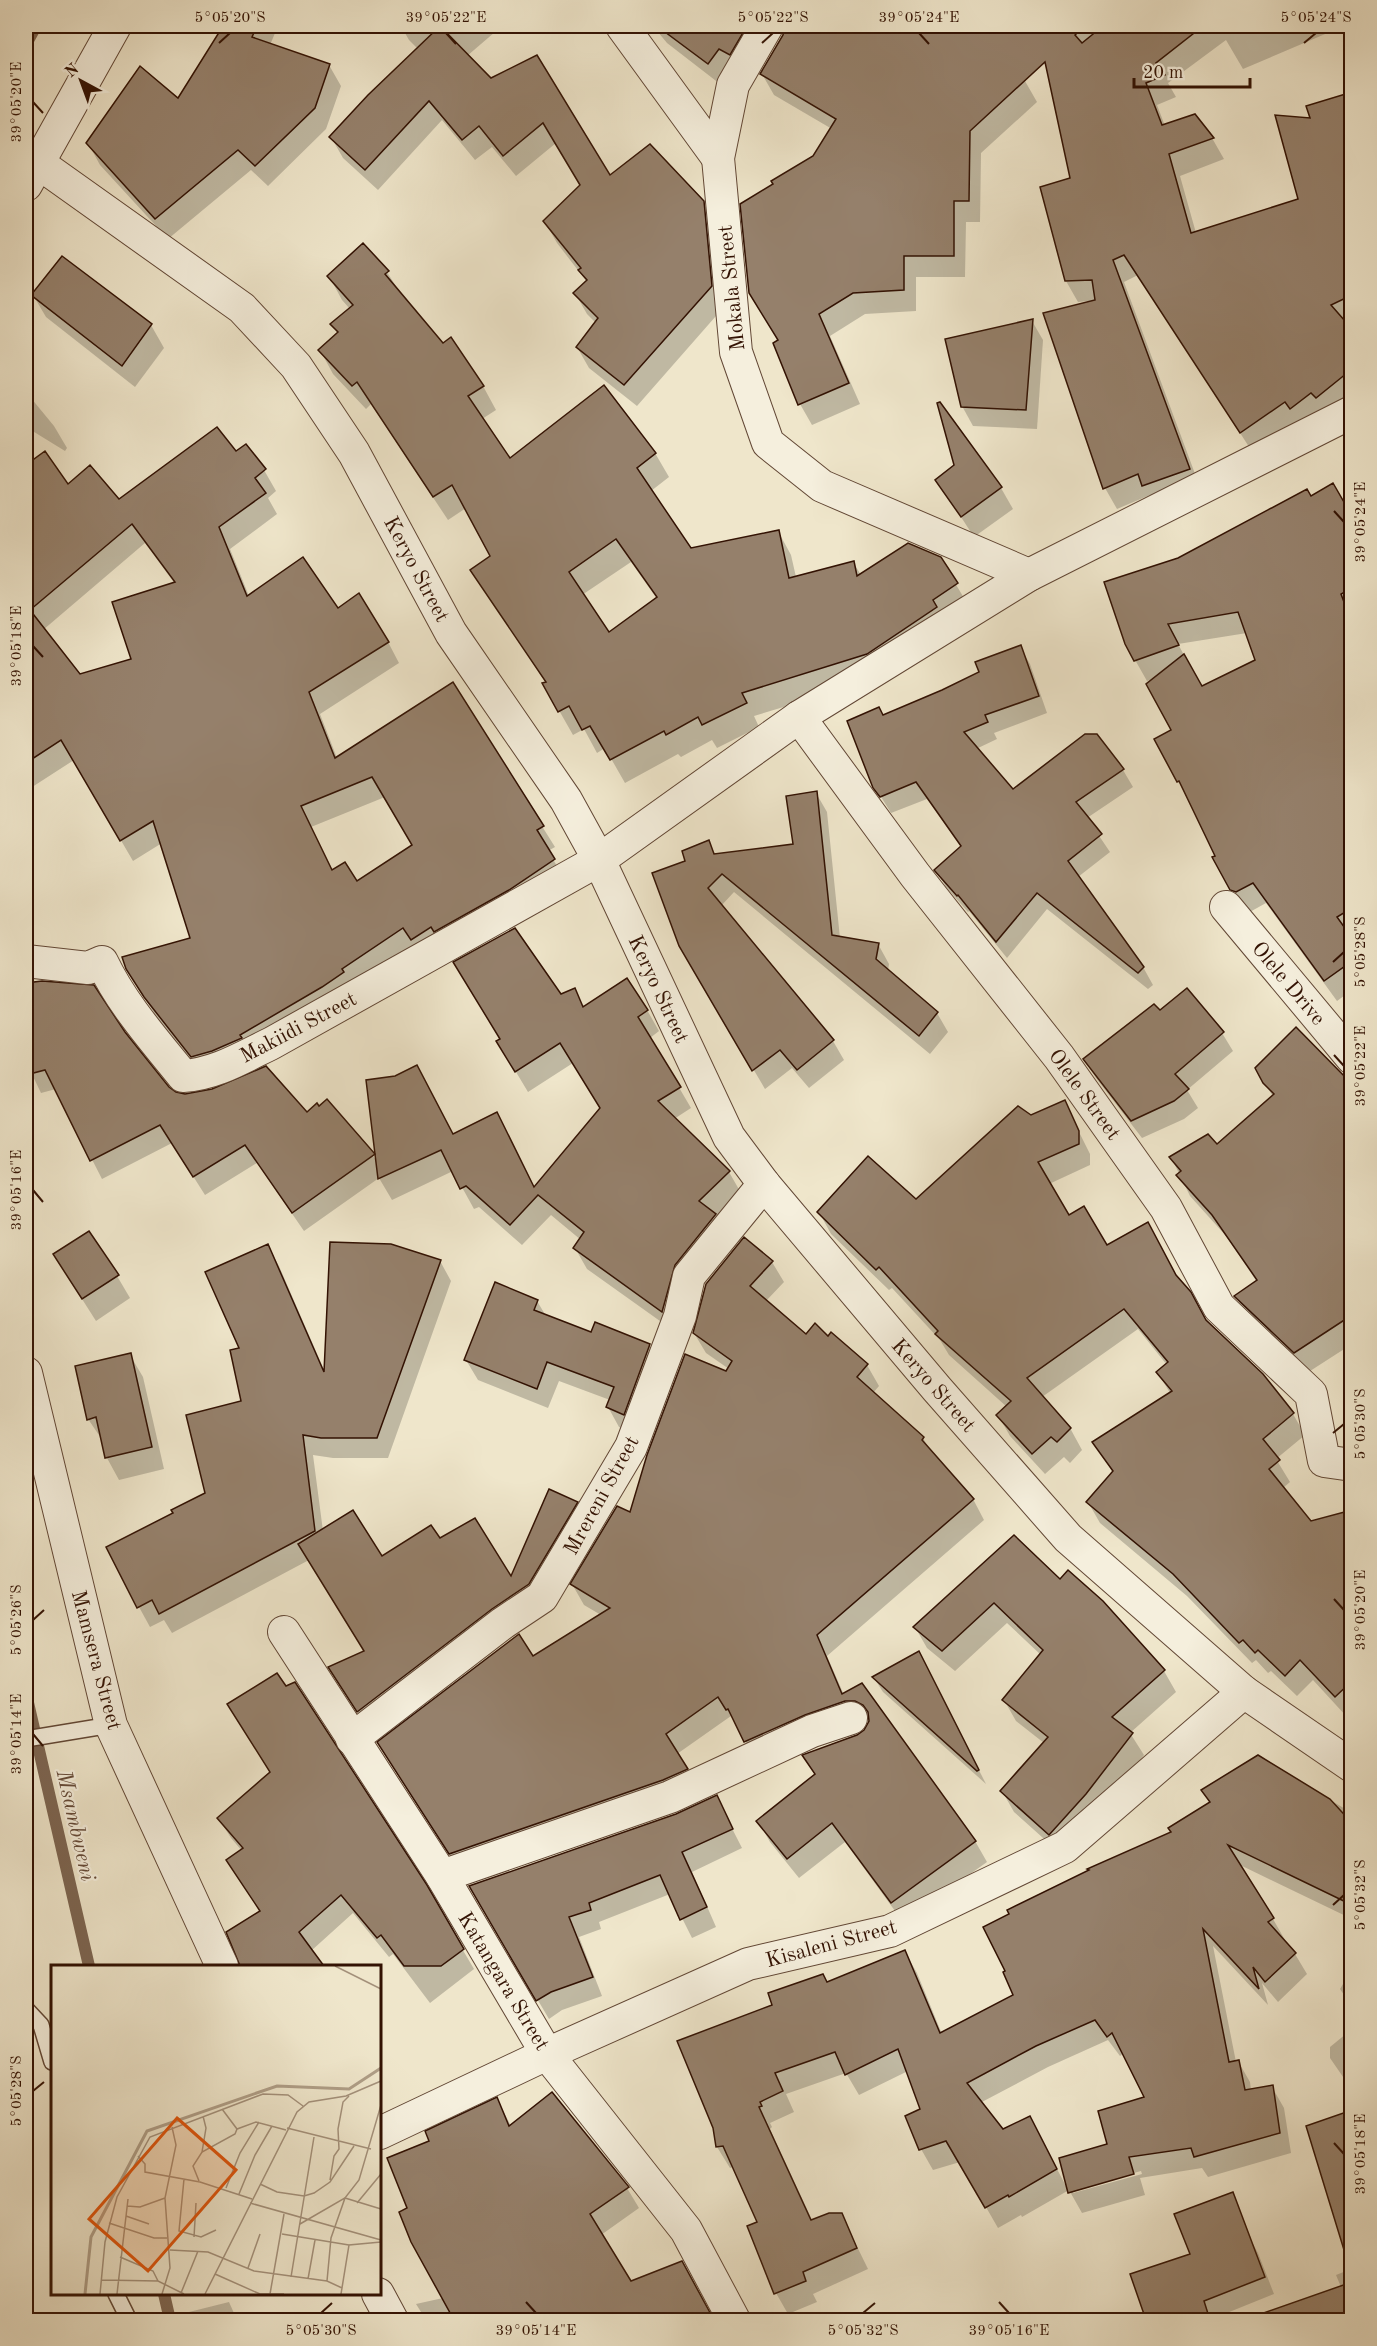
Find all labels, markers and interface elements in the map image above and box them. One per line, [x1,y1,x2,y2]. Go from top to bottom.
text: 5°05'20"S [194,11,266,26]
text: 39°05'22"E [406,11,486,26]
text: 5°05'22"S [737,11,809,26]
text: 39°05'24"E [879,11,959,26]
text: 5°05'24"S [1280,11,1352,26]
north arrow [51,51,111,111]
scale bar [1134,51,1250,89]
text: N [63,61,83,81]
text: 39°05'20"E [10,62,25,142]
text: 20 m [1143,64,1183,82]
street label: Mokala Street [715,224,750,352]
text: 39°05'24"E [1354,482,1369,562]
street label: Keryo Street [379,513,452,626]
text: 39°05'18"E [10,606,25,686]
text: 5°05'28"S [1354,916,1369,988]
street label: Keryo Street [624,933,692,1047]
street label: Olele Drive [1247,938,1329,1030]
street label: Makiidi Street [237,989,360,1068]
text: 39°05'22"E [1354,1026,1369,1106]
street label: Olele Street [1044,1045,1124,1144]
text: 39°05'16"E [10,1150,25,1230]
street label: Keryo Street [887,1335,979,1437]
text: 5°05'30"S [1354,1388,1369,1460]
street label: Mrereni Street [561,1433,644,1559]
text: 39°05'20"E [1354,1570,1369,1650]
text: 5°05'26"S [10,1584,25,1656]
street label: Mamsera Street [67,1588,124,1733]
text: 39°05'14"E [10,1694,25,1774]
water label: Msambweni [51,1767,99,1884]
text: 5°05'32"S [1354,1859,1369,1931]
street label: Katangara Street [453,1909,552,2055]
street label: Kisaleni Street [764,1917,899,1972]
inset map [51,1965,381,2295]
text: 5°05'28"S [10,2055,25,2127]
text: 39°05'18"E [1354,2114,1369,2194]
text: 5°05'30"S [285,2324,357,2339]
text: 39°05'14"E [496,2324,576,2339]
text: 5°05'32"S [827,2324,899,2339]
text: 39°05'16"E [969,2324,1049,2339]

